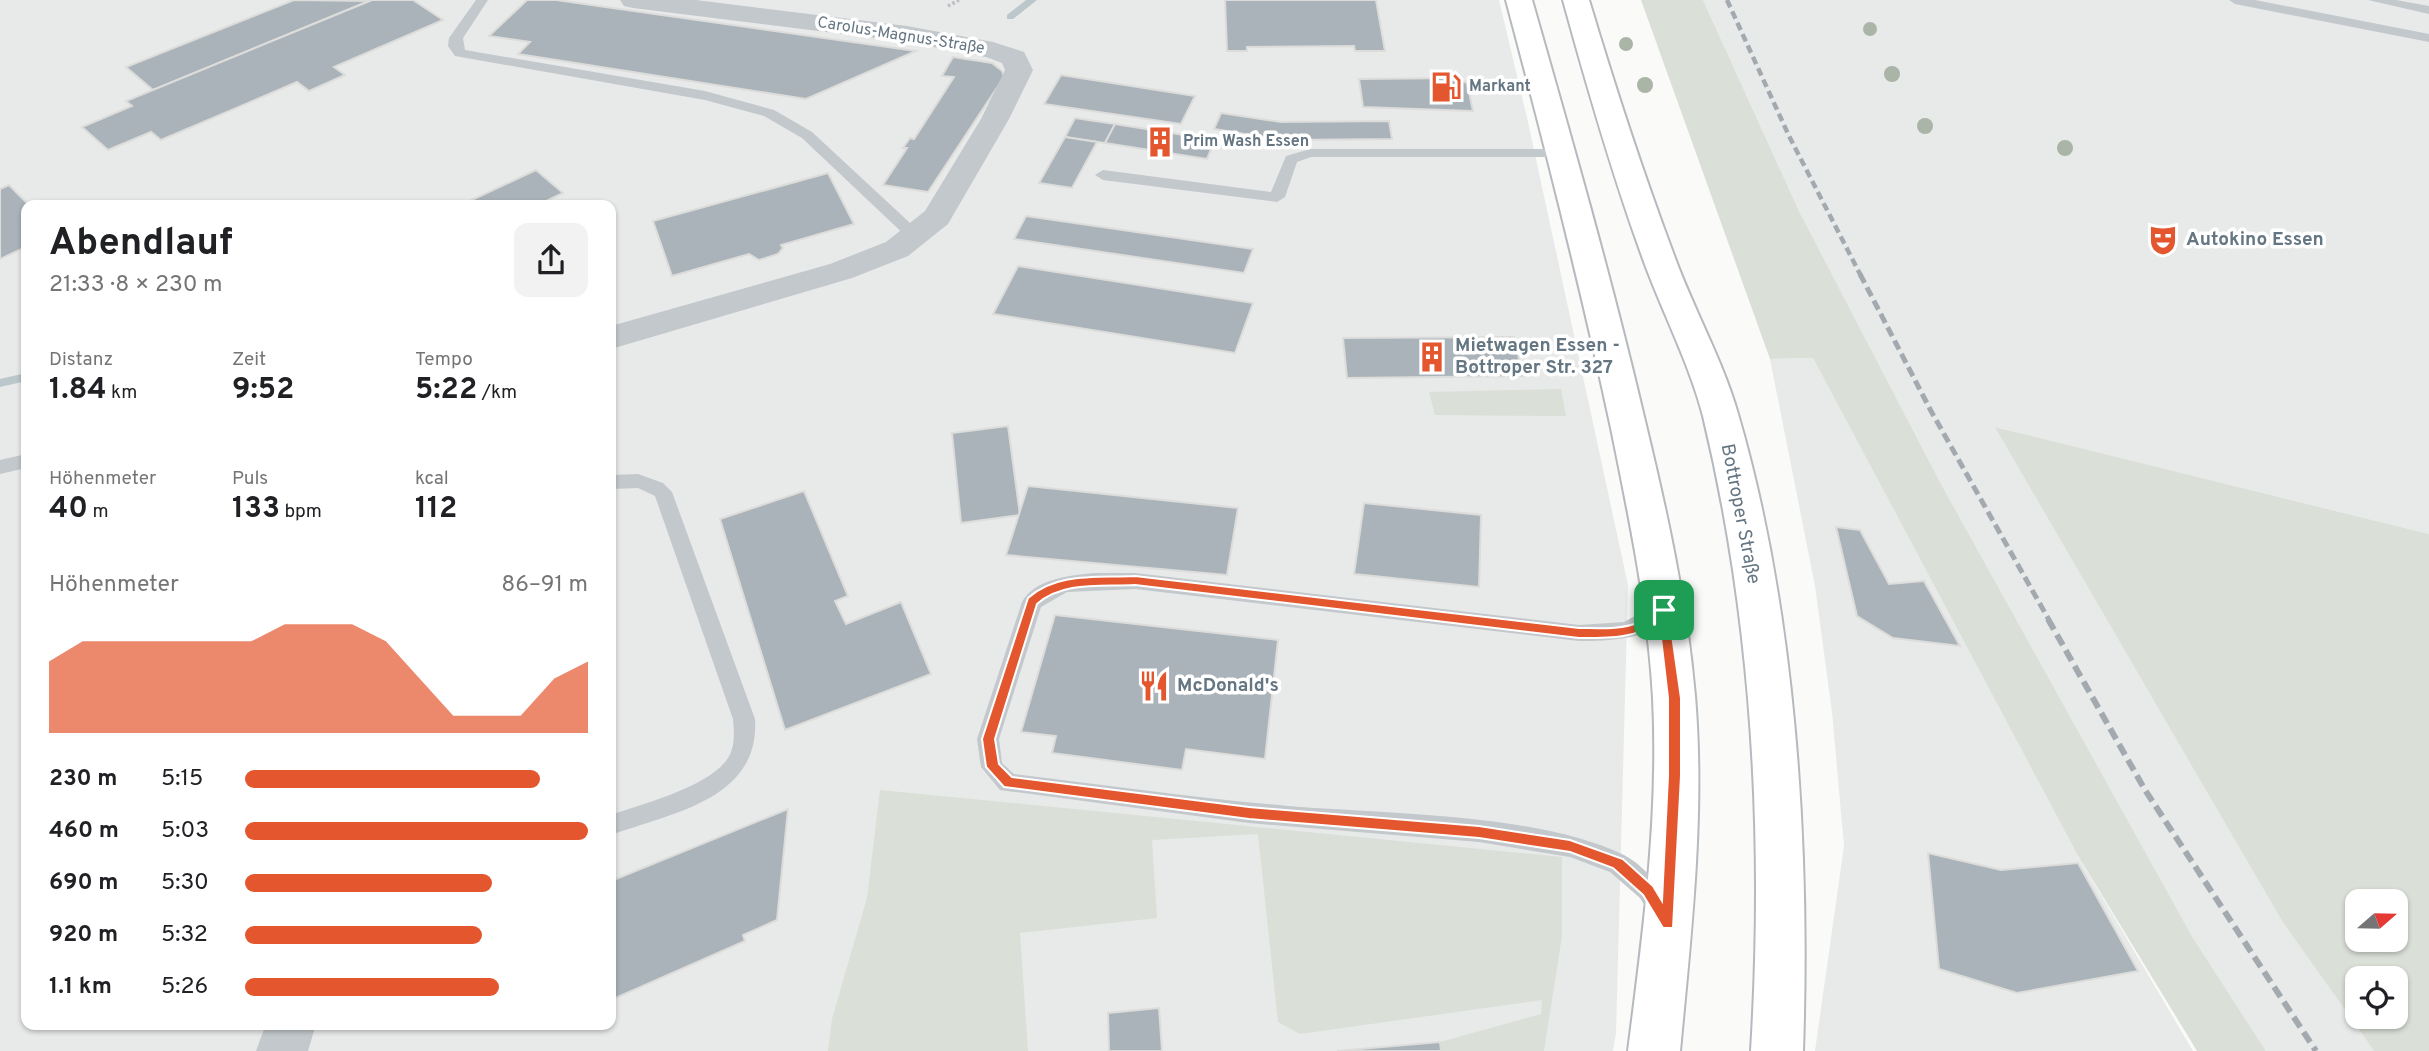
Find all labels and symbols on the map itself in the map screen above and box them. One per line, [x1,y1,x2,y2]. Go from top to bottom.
street label: Carolus-Magnus-Straße [816,13,986,59]
fuel station icon: Markant [1429,70,1463,104]
place label: Markant [1469,77,1531,97]
building icon: Prim Wash Essen [1143,125,1177,159]
place label: Prim Wash Essen [1183,132,1309,152]
theatre icon: Autokino Essen [2146,223,2180,257]
place label: Autokino Essen [2186,228,2324,252]
place label: Mietwagen Essen - Bottroper Str. 327 [1455,334,1620,380]
building icon: Mietwagen Essen - Bottroper Str. 327 [1415,340,1449,374]
street label: Bottroper Straße [1715,442,1765,586]
pin [1634,580,1694,640]
restaurant icon: McDonald's [1137,669,1171,703]
place label: McDonald's [1177,674,1279,698]
north arrow [2345,889,2408,952]

